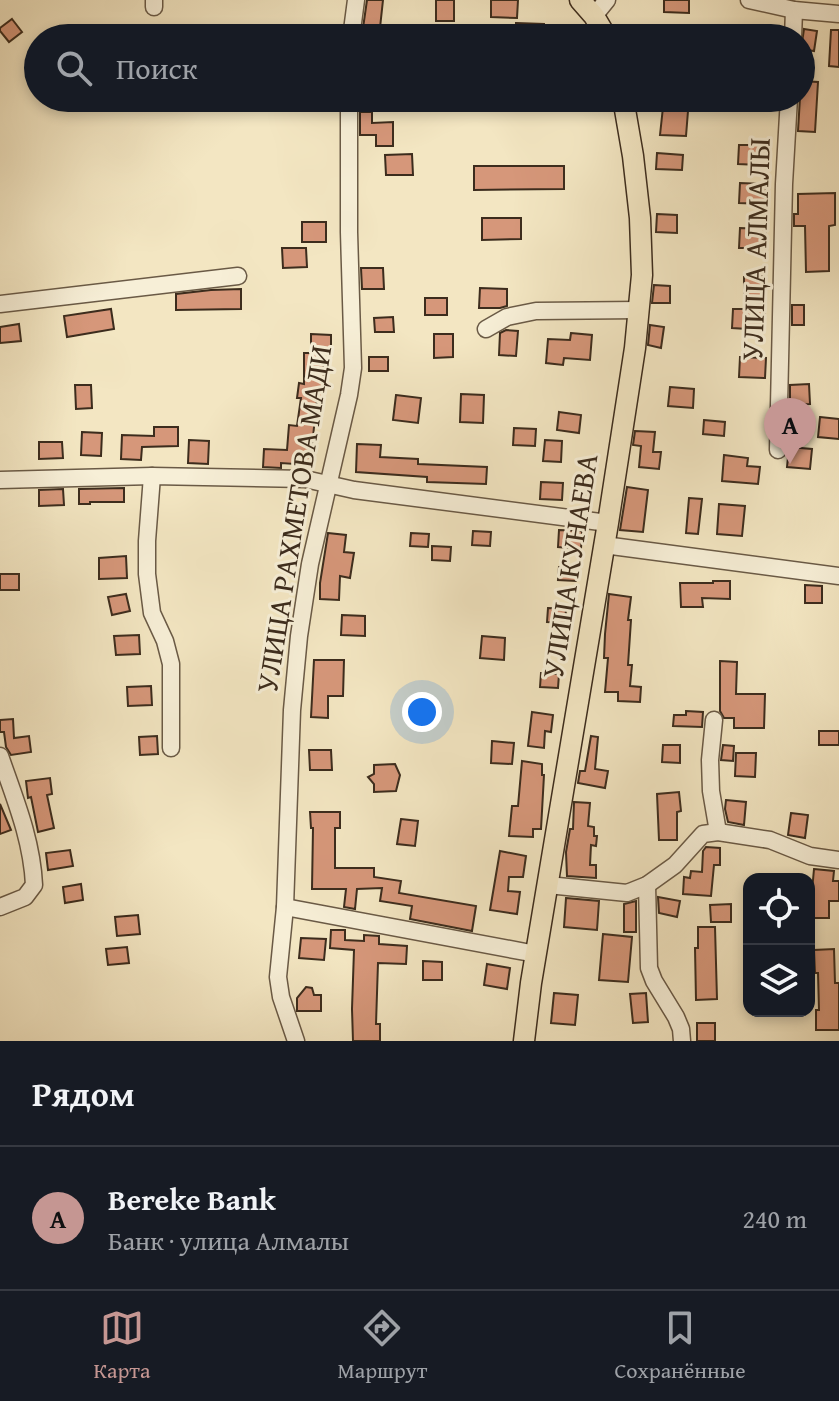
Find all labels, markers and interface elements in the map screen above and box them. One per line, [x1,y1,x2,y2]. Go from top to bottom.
search box [24,24,815,112]
icon: search [52,46,96,90]
text: Поиск [116,46,198,90]
street label: УЛИЦА АЛМАЛЫ [729,137,781,361]
street label: УЛИЦА РАХМЕТОВА МАДИ [244,342,342,696]
pin: A [764,398,816,464]
street label: УЛИЦА КУНАЕВА [530,450,608,681]
your location [402,692,442,732]
map controls [743,873,815,1017]
button: locate [743,873,815,945]
button: layers [743,945,815,1017]
text: Рядом [32,1069,135,1118]
text: Bereke Bank [108,1177,276,1221]
text: A [50,1199,66,1238]
text: 240 m [742,1199,807,1238]
text: Банк · улица Алмалы [108,1221,349,1260]
tab: Карта [93,1306,150,1386]
tab: Маршрут [337,1306,427,1386]
tab: Сохранённые [614,1306,745,1386]

